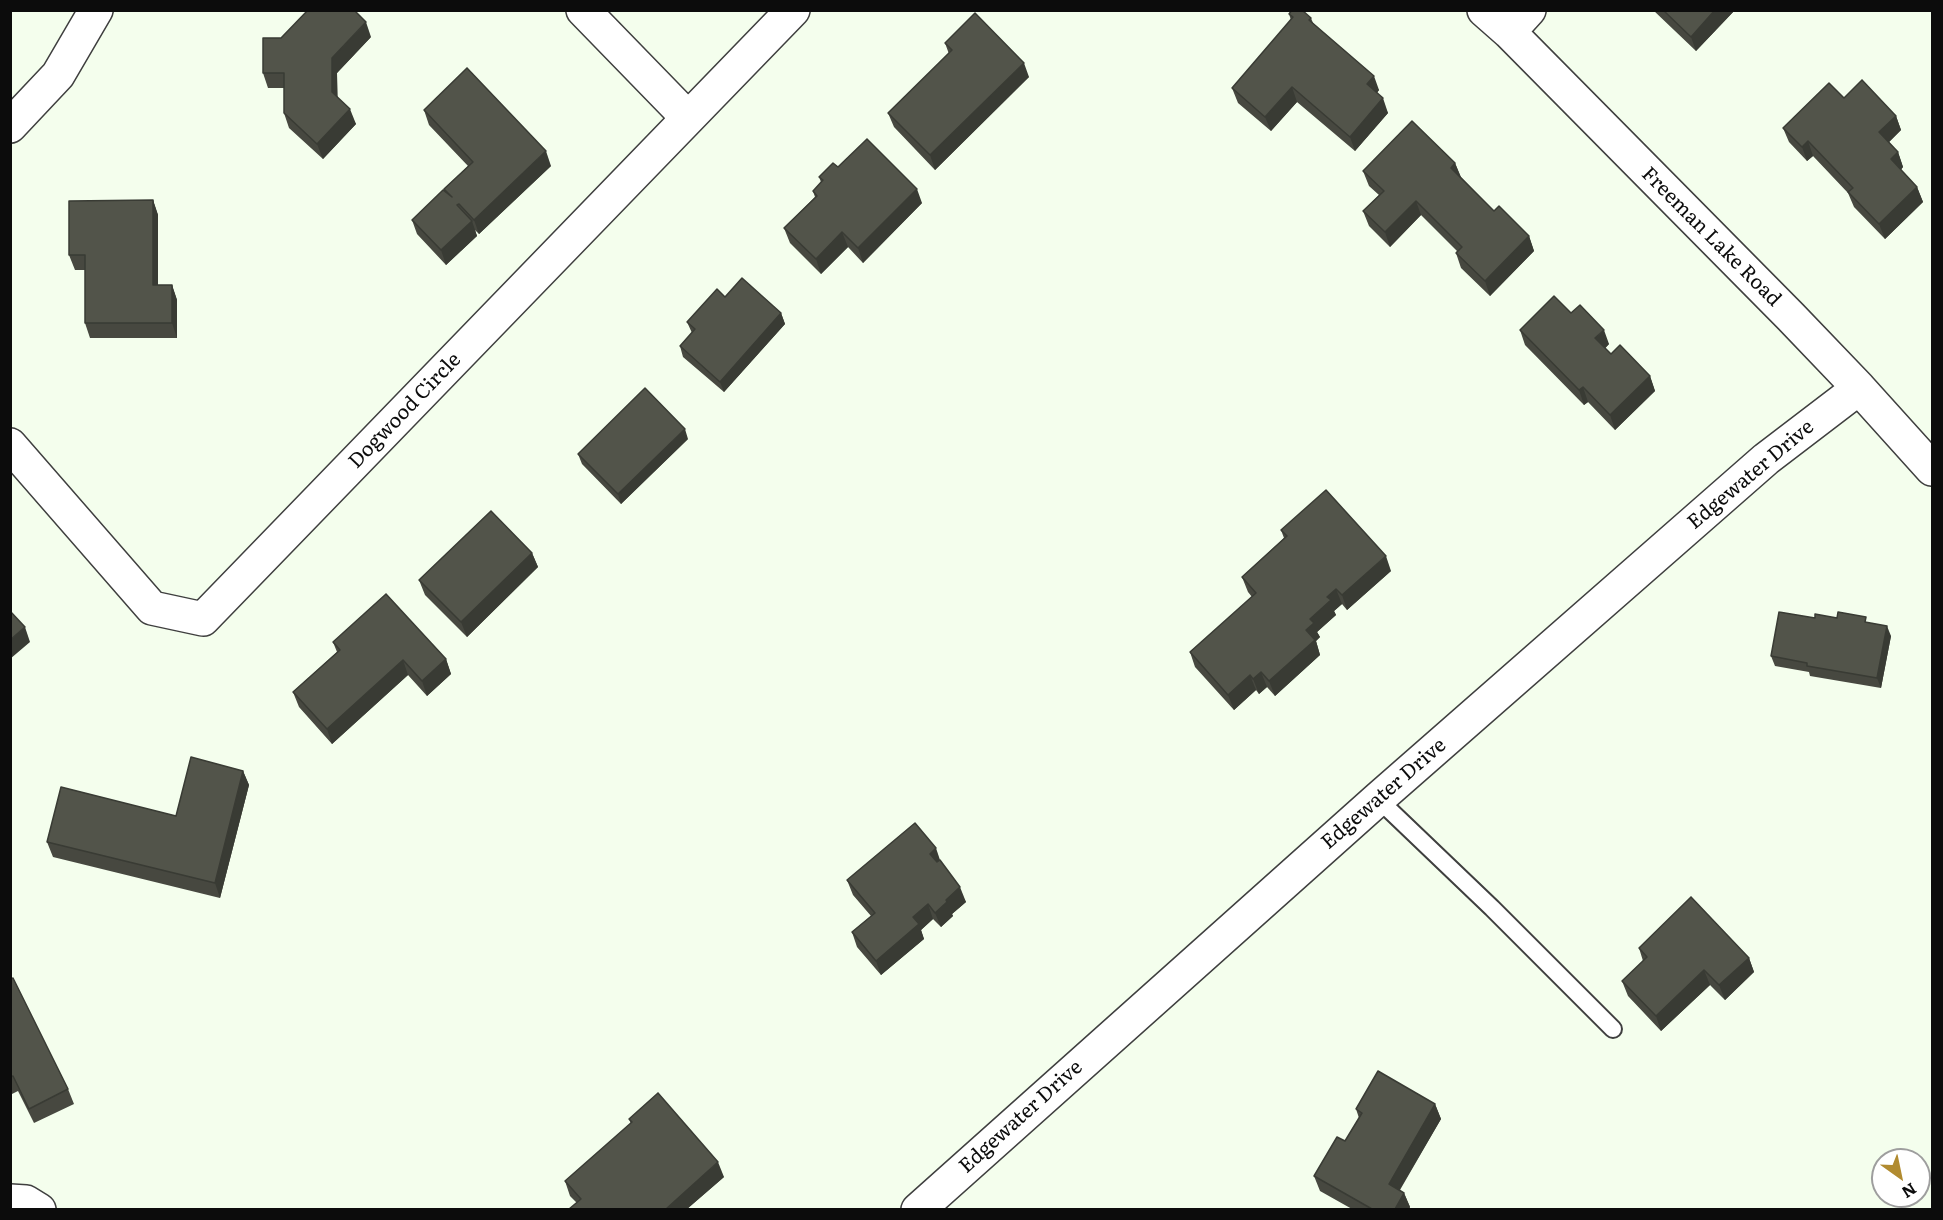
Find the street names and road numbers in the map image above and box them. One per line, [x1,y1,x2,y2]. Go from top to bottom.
street label: Freeman Lake Road [1636,162,1786,312]
street label: Dogwood Circle [344,348,466,474]
street label: Edgewater Drive [1683,415,1819,535]
street label: Edgewater Drive [1317,733,1451,855]
street label: Edgewater Drive [955,1055,1087,1179]

